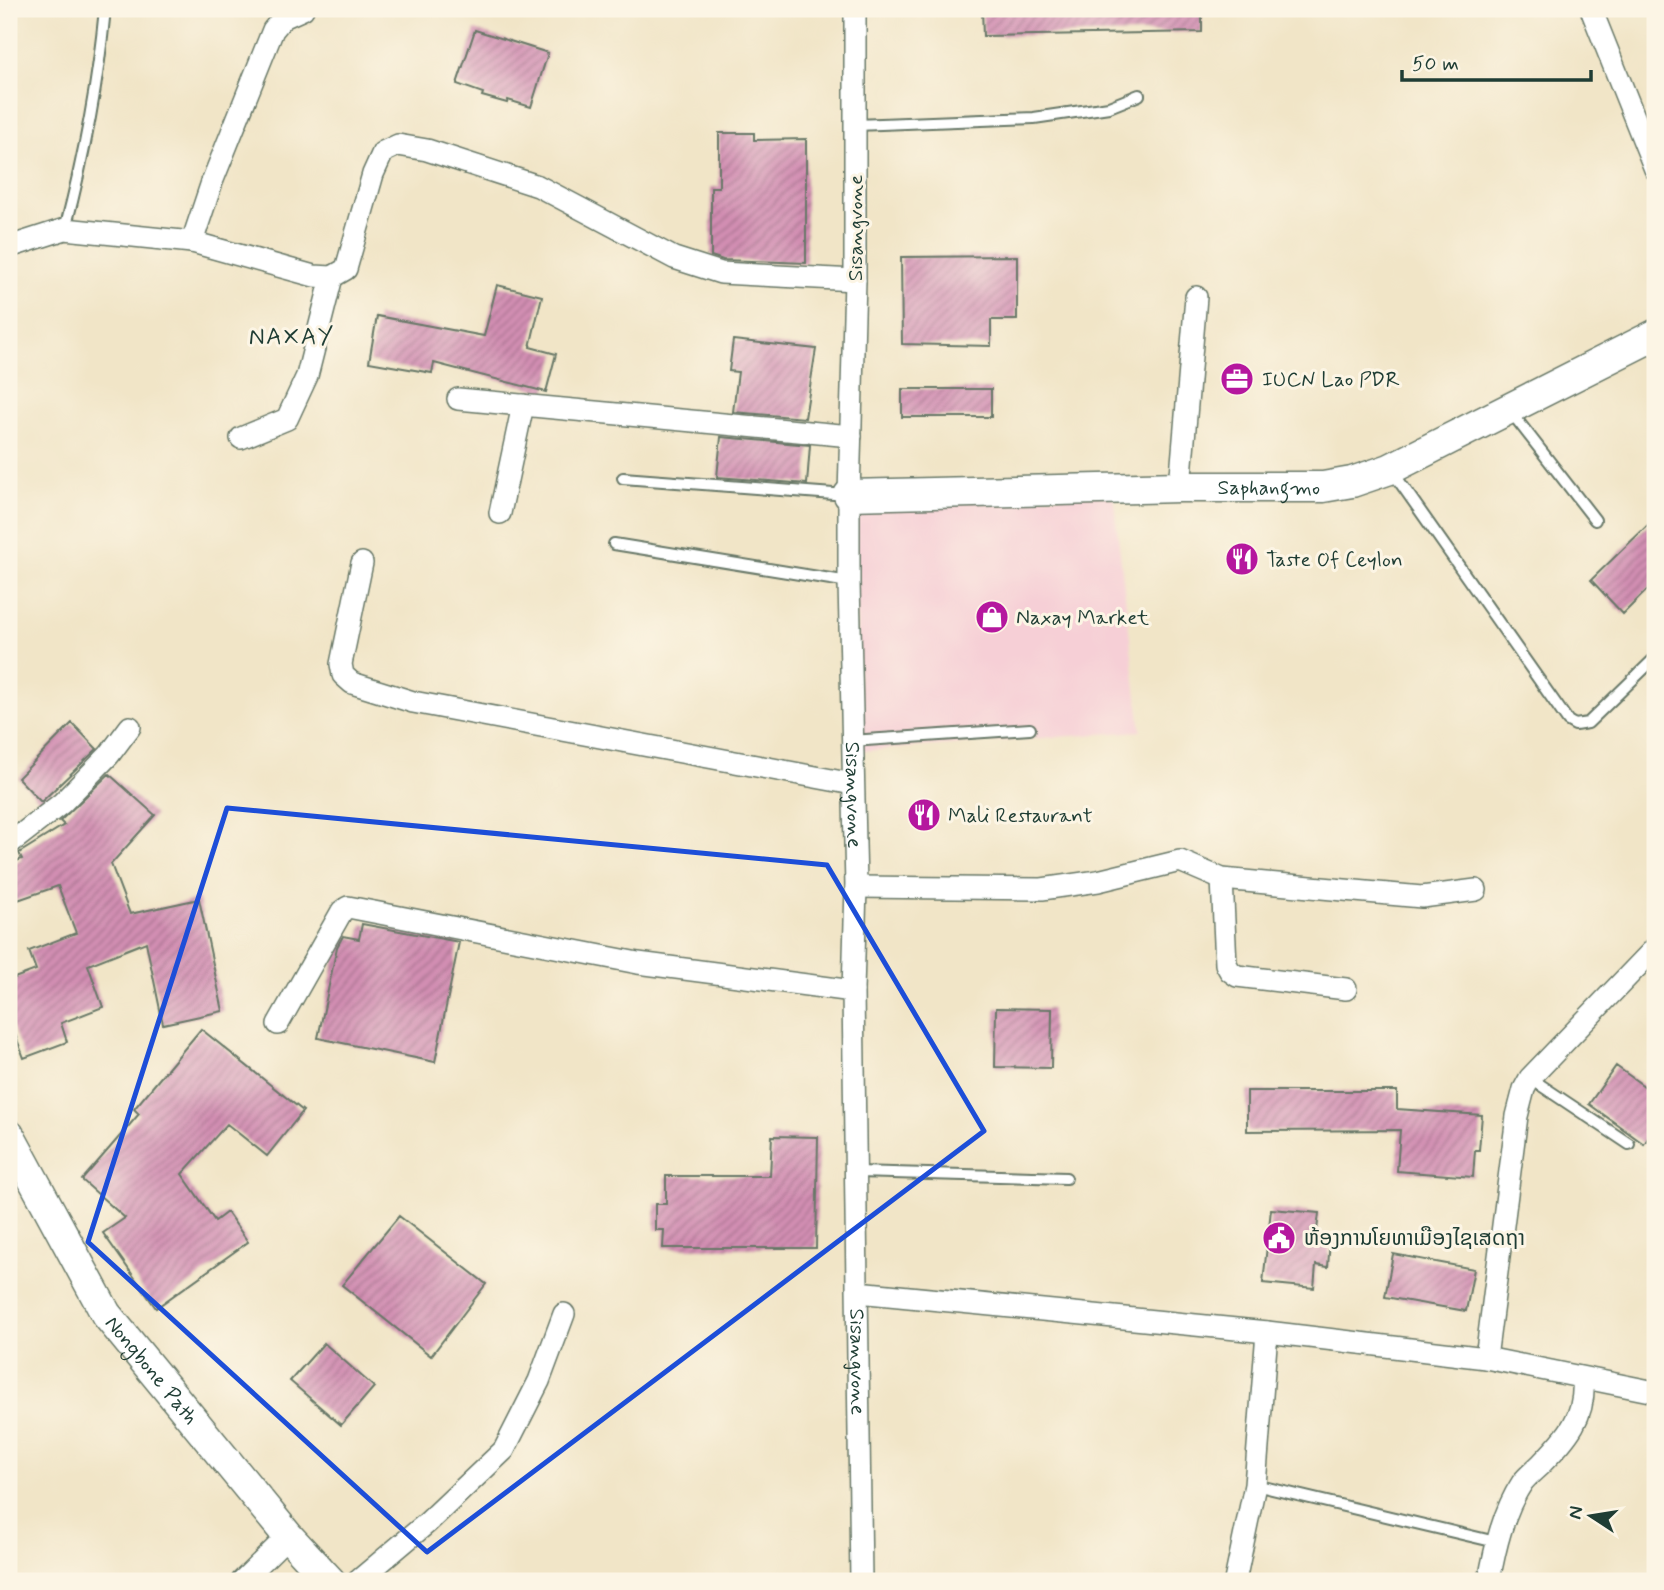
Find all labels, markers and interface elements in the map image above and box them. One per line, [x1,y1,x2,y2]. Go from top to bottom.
scale bar [1402,38,1590,82]
text: 50 m [1412,50,1459,78]
street label: Sisangvone [842,175,870,281]
district label: NAXAY [249,322,335,353]
office icon: IUCN Lao PDR [1218,360,1256,398]
place label: IUCN Lao PDR [1262,366,1400,394]
street label: Saphangmo [1218,474,1320,504]
restaurant icon: Taste Of Ceylon [1223,540,1261,578]
place label: Taste Of Ceylon [1266,546,1403,574]
shop icon: Naxay Market [973,598,1011,636]
place label: Naxay Market [1016,604,1150,632]
street label: Sisangvone [838,741,868,849]
restaurant icon: Mali Restaurant [905,796,943,834]
place label: Mali Restaurant [948,802,1093,830]
public building icon: ຫ້ອງການໂຍທາເມືອງໄຊເສດຖາ [1260,1219,1298,1257]
place label: ຫ້ອງການໂຍທາເມືອງໄຊເສດຖາ [1304,1225,1525,1253]
street label: Sisangvone [842,1308,872,1415]
street label: Nongbone Path [98,1310,204,1431]
north arrow [1556,1482,1626,1552]
text: N [1562,1504,1589,1522]

